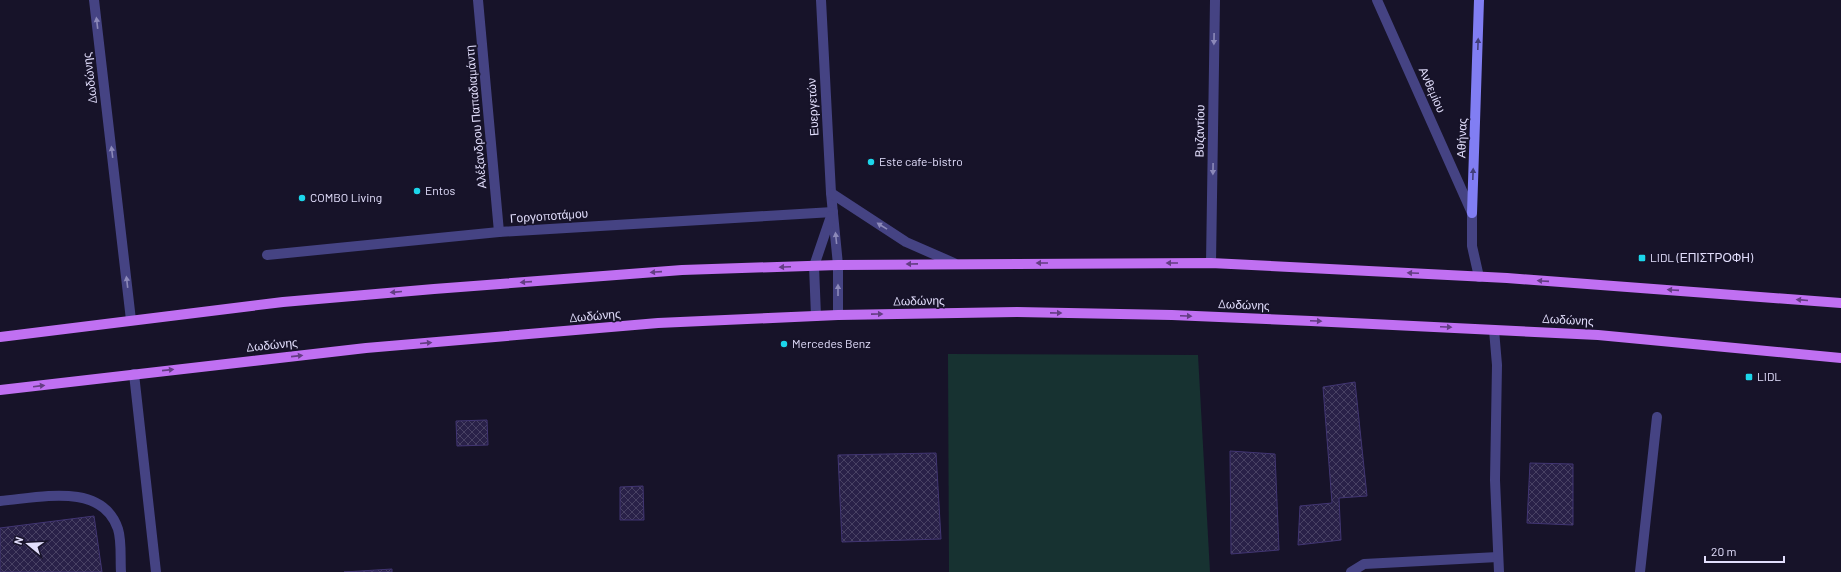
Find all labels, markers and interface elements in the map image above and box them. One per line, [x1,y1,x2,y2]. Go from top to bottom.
one-way arrow [94,17,100,29]
one-way arrow [1211,33,1217,46]
one-way arrow [1475,37,1481,50]
street label: Αλέξανδρου Παπαδιαμάντη [462,45,489,189]
street label: Δωδώνης [79,51,100,105]
street label: Ανθεμίου [1417,65,1449,114]
street label: Ευεργετών [803,78,822,136]
street label: Βυζαντίου [1192,105,1207,157]
street label: Αθήνας [1453,117,1470,158]
one-way arrow [108,146,115,158]
place label: Este cafe-bistro [879,154,963,168]
marker: Este cafe-bistro [866,157,876,167]
one-way arrow [1209,163,1216,175]
one-way arrow [1470,168,1477,180]
place label: Entos [425,183,455,197]
marker: Entos [412,186,422,196]
place label: COMBO Living [310,190,382,204]
marker: COMBO Living [297,193,307,203]
street label: Γοργοποτάμου [509,205,589,226]
one-way arrow [876,223,888,230]
one-way arrow [832,232,839,244]
place label: LIDL (ΕΠΙΣΤΡΟΦΗ) [1650,250,1754,264]
marker: LIDL (ΕΠΙΣΤΡΟΦΗ) [1637,253,1647,263]
one-way arrow [1035,260,1048,266]
one-way arrow [1165,260,1178,266]
one-way arrow [905,261,918,267]
one-way arrow [779,263,791,270]
one-way arrow [650,269,662,276]
one-way arrow [1406,270,1419,276]
one-way arrow [123,276,130,288]
one-way arrow [1537,277,1549,284]
one-way arrow [520,278,532,285]
one-way arrow [835,283,841,296]
one-way arrow [1666,287,1679,294]
one-way arrow [390,289,402,295]
street label: Δωδώνης [893,293,945,308]
street label: Δωδώνης [1218,296,1270,313]
one-way arrow [1796,297,1808,304]
street label: Δωδώνης [569,306,621,325]
one-way arrow [1050,310,1063,316]
one-way arrow [871,311,884,317]
street label: Δωδώνης [1542,311,1594,328]
one-way arrow [1180,312,1192,319]
one-way arrow [1310,318,1323,324]
one-way arrow [1440,324,1452,331]
street label: Δωδώνης [246,334,299,355]
place label: Mercedes Benz [792,336,871,350]
marker: Mercedes Benz [779,339,789,349]
one-way arrow [420,340,432,346]
one-way arrow [291,353,303,359]
one-way arrow [162,367,174,373]
place label: LIDL [1757,369,1781,383]
marker: LIDL [1744,372,1754,382]
one-way arrow [33,382,45,389]
north arrow [8,524,48,564]
text: N [11,535,25,546]
scale bar [1705,538,1784,564]
text: 20 m [1711,544,1737,558]

